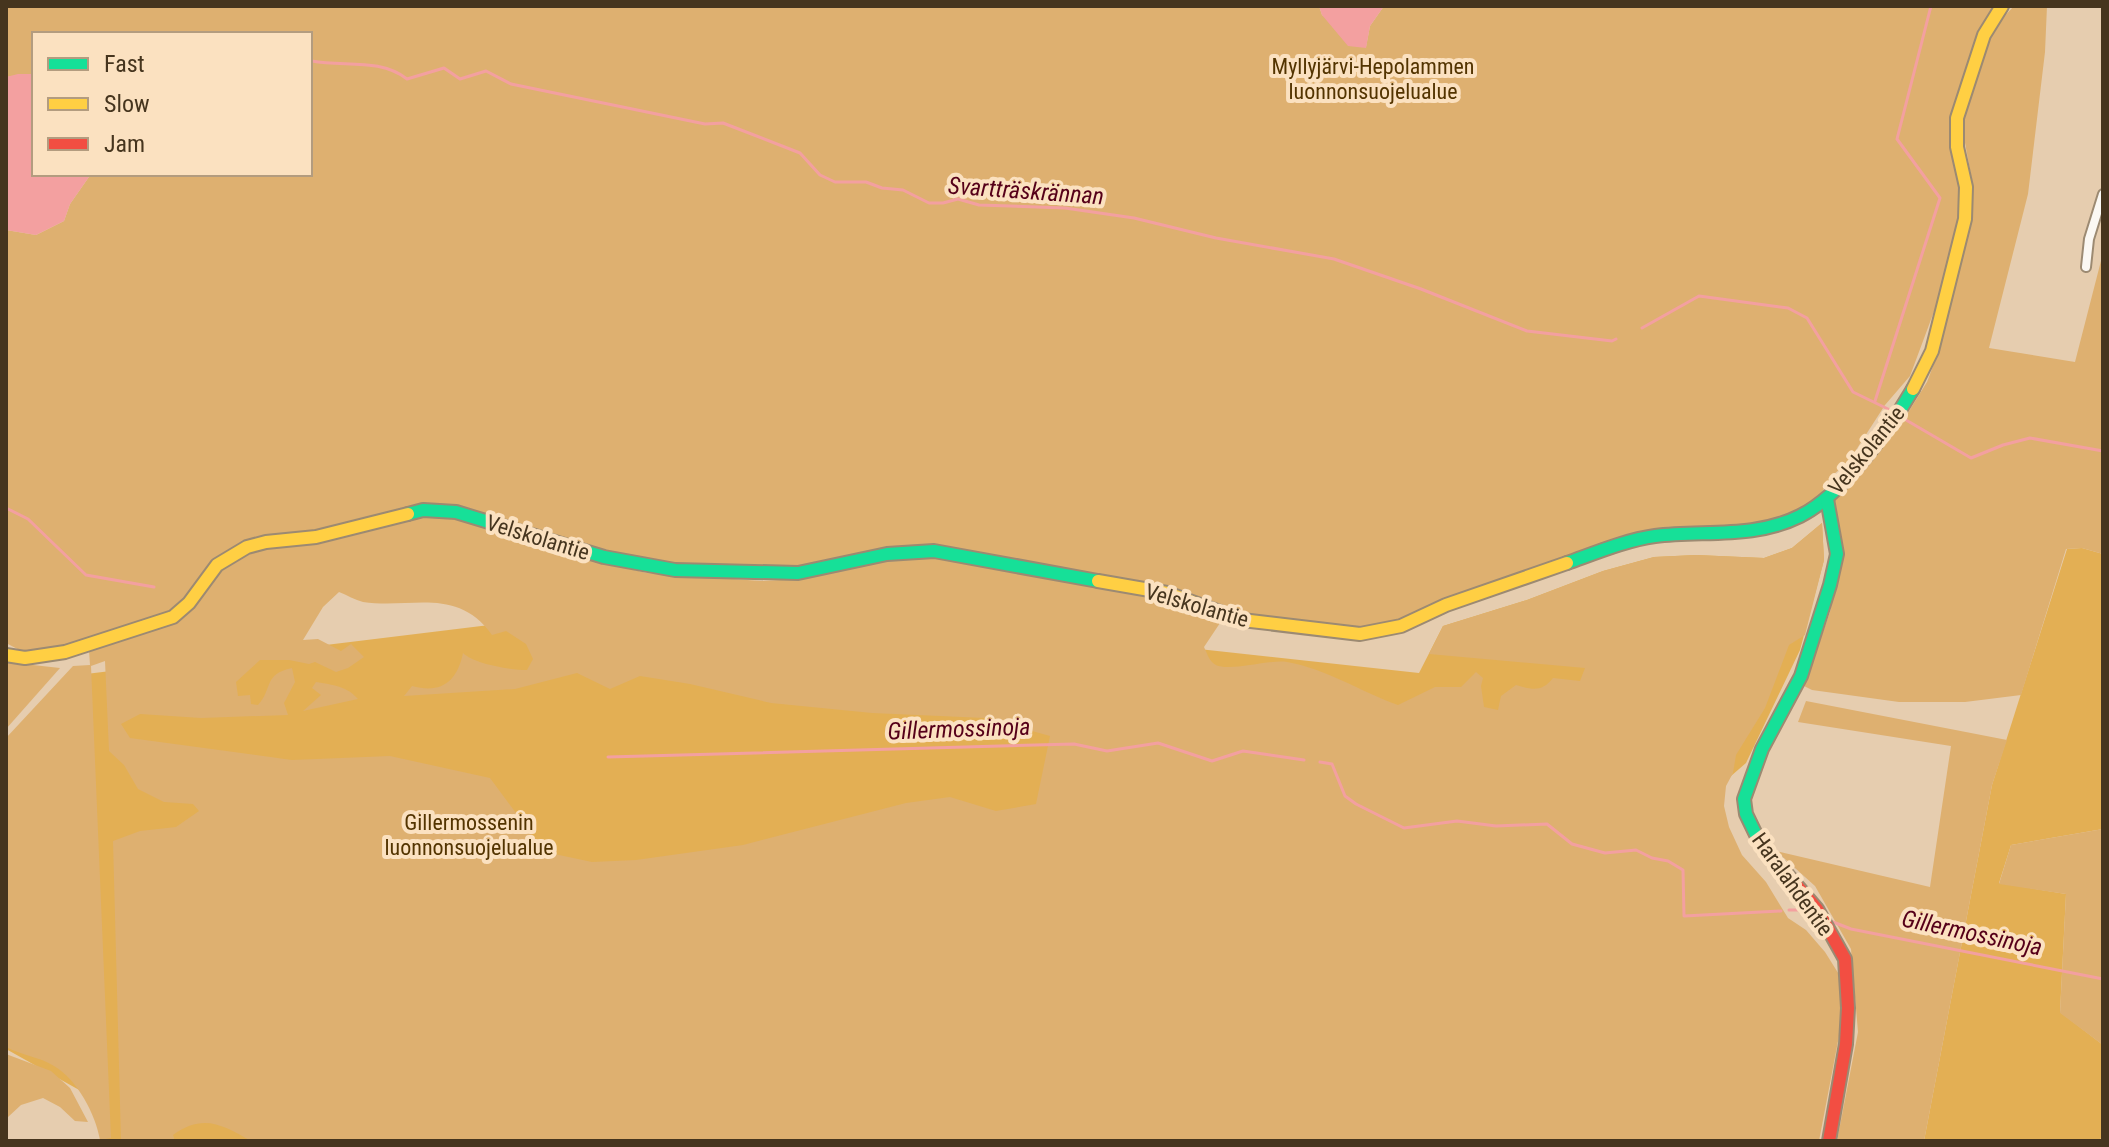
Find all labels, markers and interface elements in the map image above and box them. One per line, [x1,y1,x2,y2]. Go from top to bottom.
legend [32,32,312,176]
text: Fast [104,50,145,78]
park label: Myllyjärvi-Hepolammen luonnonsuojelualue [1272,54,1474,104]
text: Slow [104,90,150,118]
text: Jam [104,130,145,158]
water label: Svartträskrännan [947,172,1105,210]
street label: Velskolantie [1823,401,1910,499]
street label: Velskolantie [483,510,592,565]
street label: Velskolantie [1142,579,1251,632]
water label: Gillermossinoja [887,713,1031,745]
park label: Gillermossenin luonnonsuojelualue [385,810,553,860]
street label: Haralahdentie [1747,828,1838,941]
water label: Gillermossinoja [1899,904,2045,962]

